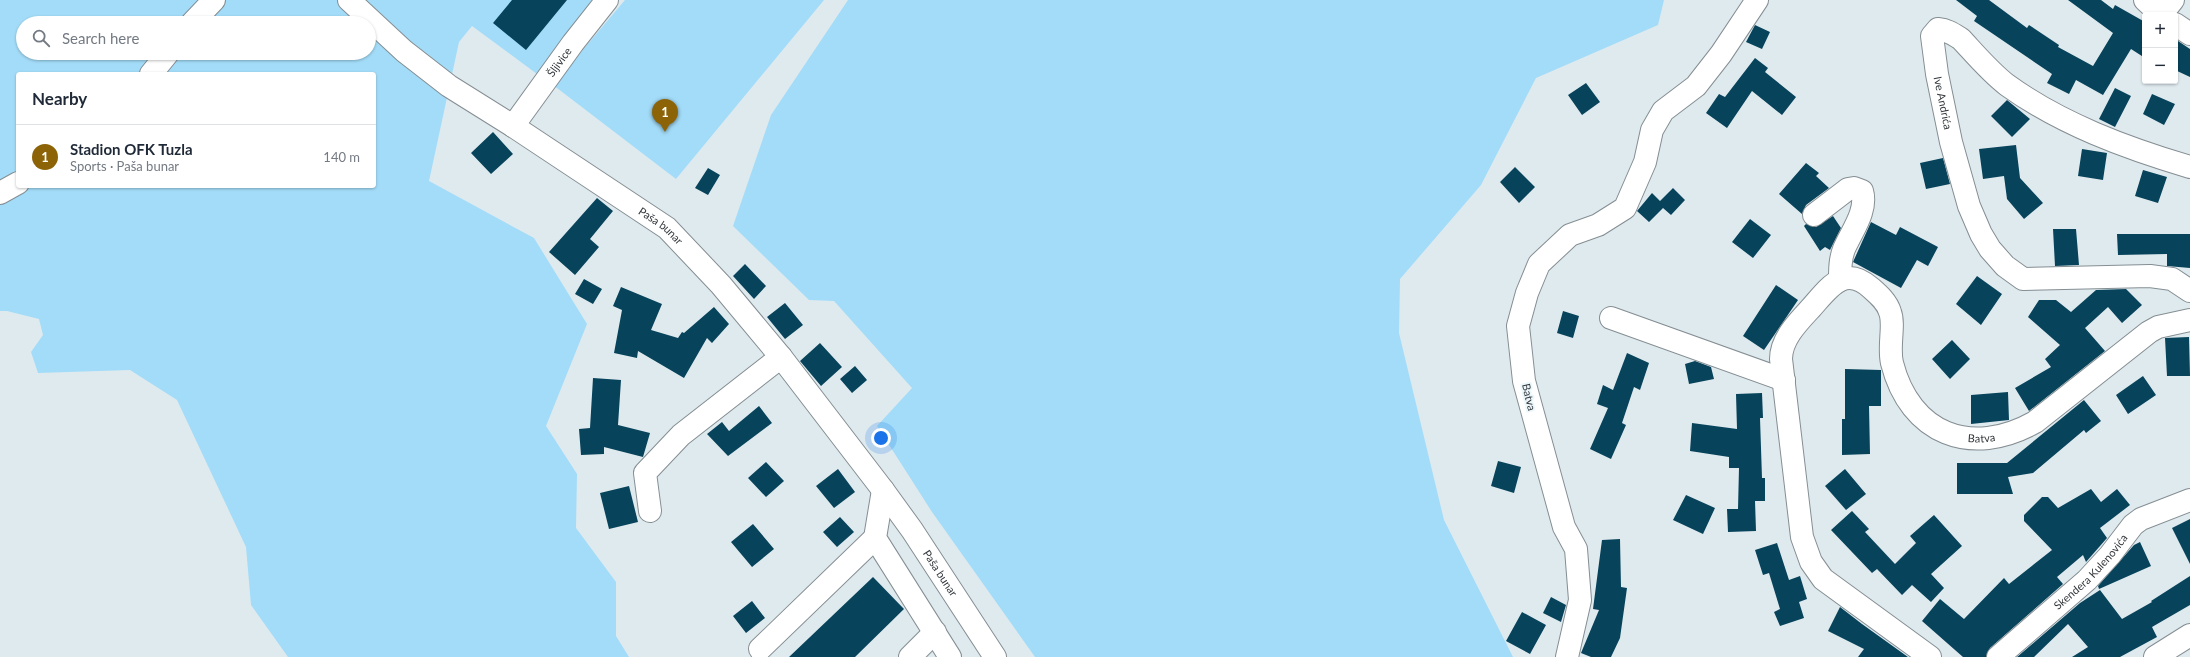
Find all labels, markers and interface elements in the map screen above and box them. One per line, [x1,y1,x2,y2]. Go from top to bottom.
map controls [2142,12,2178,84]
button: + [2142,12,2178,48]
search box [16,16,376,60]
icon: search [30,27,52,49]
text: Search here [62,29,139,47]
street label: Šljivice [544,44,574,79]
button: − [2142,48,2178,84]
street label: Ive Andrića [1932,75,1955,130]
text: Nearby [32,88,87,109]
pin: 1 [652,99,678,132]
text: Stadion OFK Tuzla [70,140,193,158]
text: 1 [41,149,49,165]
text: 140 m [323,149,360,165]
text: Sports · Paša bunar [70,158,179,174]
street label: Paša bunar [636,204,686,247]
street label: Batva [1520,382,1539,412]
your location [871,428,891,448]
street label: Batva [1967,430,1996,445]
street label: Skendera Kulenovića [2051,531,2130,612]
street label: Paša bunar [921,547,961,599]

